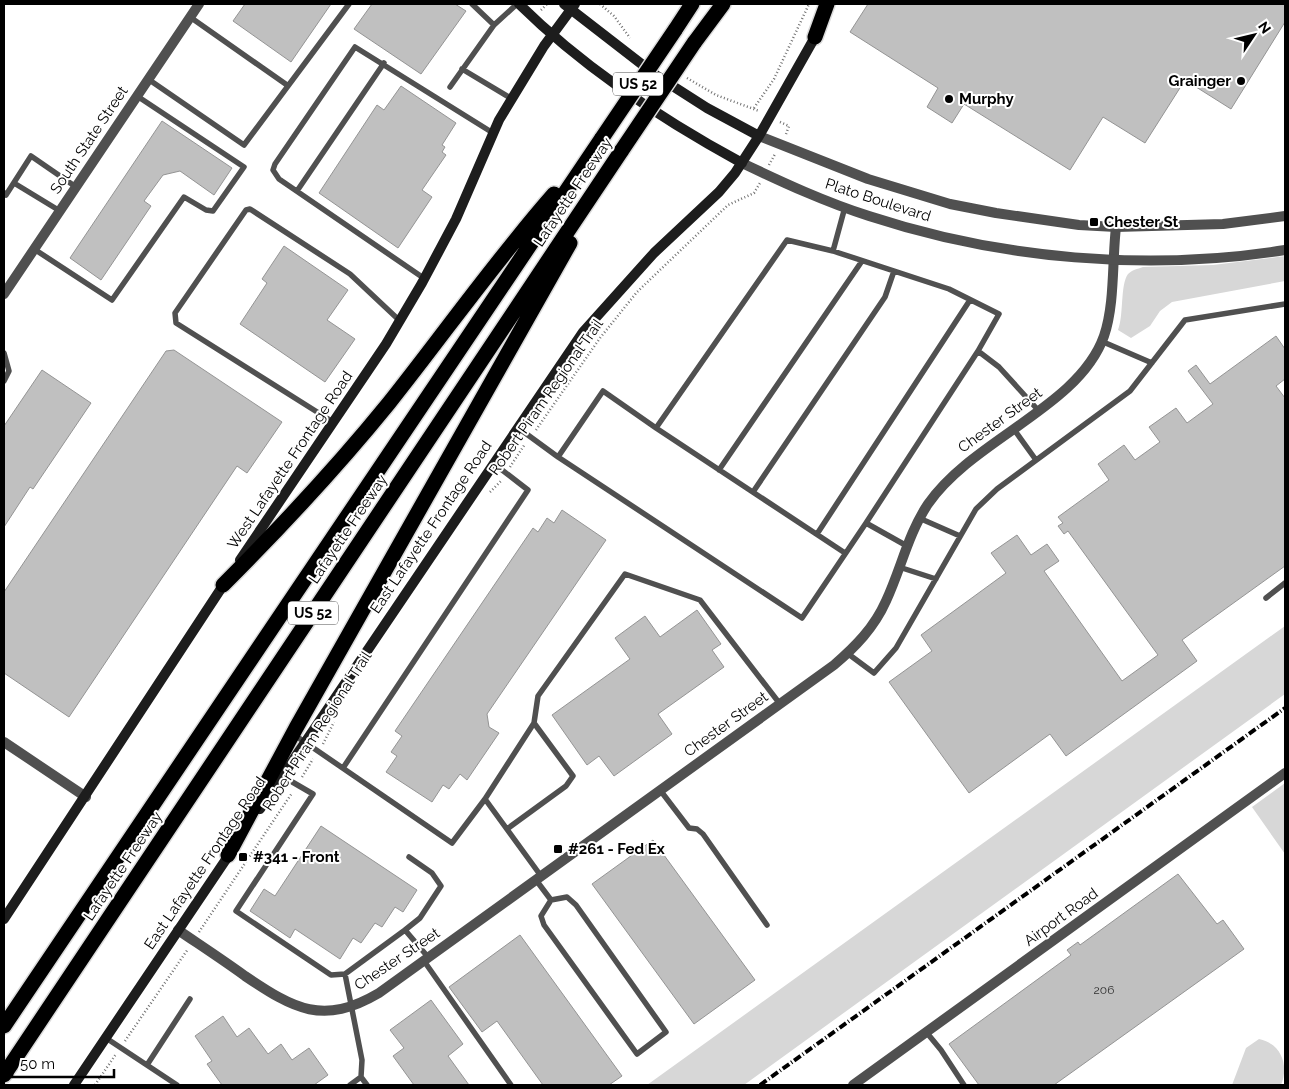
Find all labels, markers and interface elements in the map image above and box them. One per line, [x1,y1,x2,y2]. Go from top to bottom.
north arrow [1229,10,1279,60]
text: N [1255,19,1274,37]
road number: US 52 [613,72,663,96]
place label: Grainger [1169,72,1231,90]
marker: Grainger [1235,75,1247,87]
street label: South State Street [46,83,132,197]
place label: Murphy [959,90,1014,108]
marker: Murphy [943,93,955,105]
street label: Lafayette Freeway [530,134,616,250]
street label: Plato Boulevard [823,174,933,226]
place label: Chester St [1104,213,1178,231]
marker: Chester St [1088,216,1100,228]
street label: Robert Piram Regional Trail [485,315,607,479]
street label: West Lafayette Frontage Road [224,368,356,552]
street label: Chester Street [955,384,1045,456]
street label: East Lafayette Frontage Road [366,437,496,617]
street label: Lafayette Freeway [305,471,391,587]
road number: US 52 [288,602,338,624]
street label: Robert Piram Regional Trail [259,647,376,814]
street label: Chester Street [681,688,771,760]
street label: East Lafayette Frontage Road [140,773,270,953]
street label: Lafayette Freeway [80,808,166,924]
place label: #261 - Fed Ex [568,840,665,858]
marker: #261 - Fed Ex [552,843,564,855]
place label: #341 - Front [253,848,340,866]
marker: #341 - Front [237,851,249,863]
street label: Airport Road [1021,884,1101,950]
street label: Chester Street [351,924,443,994]
house number: 206 [1094,983,1114,997]
scale bar [12,1046,115,1078]
text: 50 m [20,1055,55,1073]

